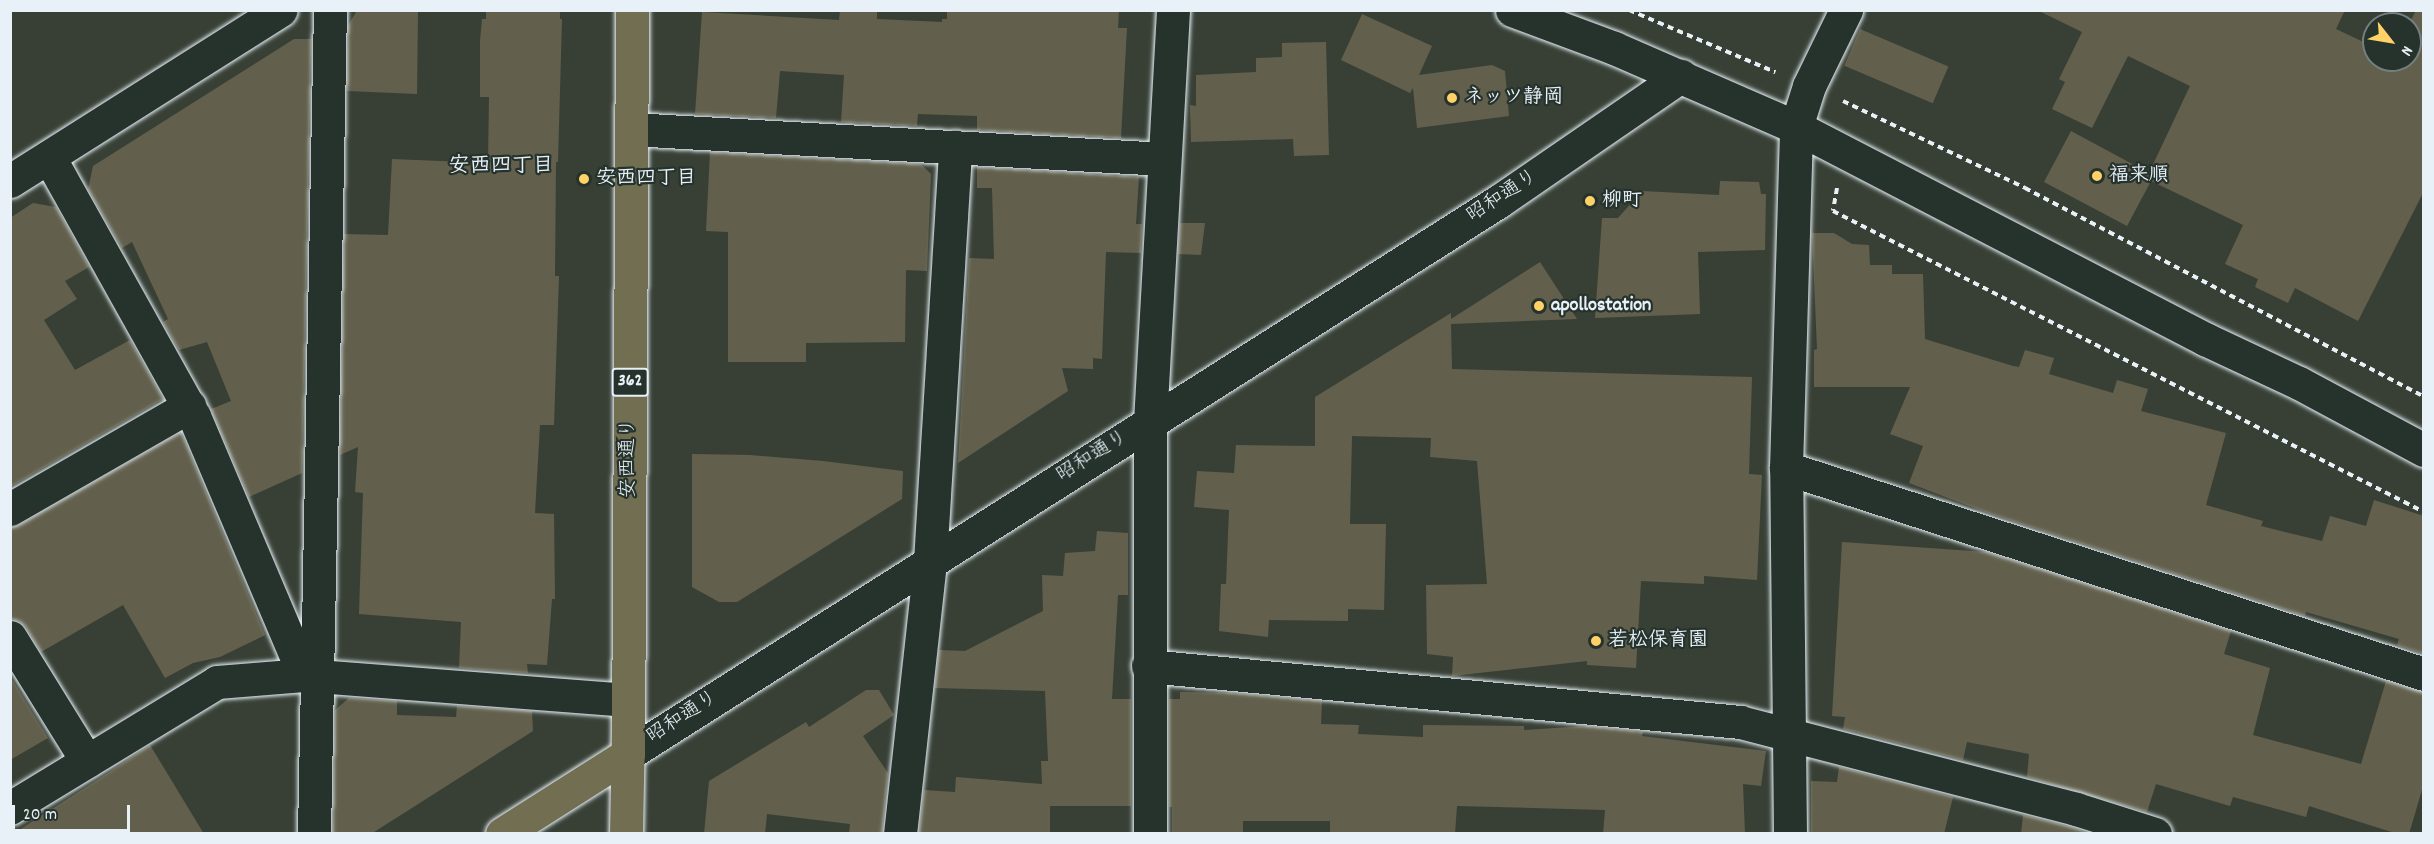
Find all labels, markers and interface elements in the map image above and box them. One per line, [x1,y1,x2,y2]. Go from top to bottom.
north arrow [2362,12,2422,72]
text: N [2394,41,2418,60]
place label: ネッツ静岡 [1464,86,1564,110]
marker: ネッツ静岡 [1445,91,1459,105]
district label: 安西四丁目 [449,154,553,180]
place label: 福来順 [2109,164,2169,188]
street label: 昭和通り [1463,165,1543,229]
place label: 安西四丁目 [596,167,696,191]
marker: 福来順 [2090,169,2104,183]
marker: 安西四丁目 [577,172,591,186]
place label: 柳町 [1602,189,1642,213]
marker: 柳町 [1583,194,1597,208]
place label: apollostation [1551,294,1651,318]
marker: apollostation [1532,299,1546,313]
road number: 362 [610,367,650,397]
street label: 安西通り [617,418,641,498]
street label: 昭和通り [1053,426,1133,488]
place label: 若松保育園 [1608,629,1708,653]
marker: 若松保育園 [1589,634,1603,648]
street label: 昭和通り [643,686,723,750]
scale bar [15,793,134,831]
text: 20 m [23,803,57,828]

